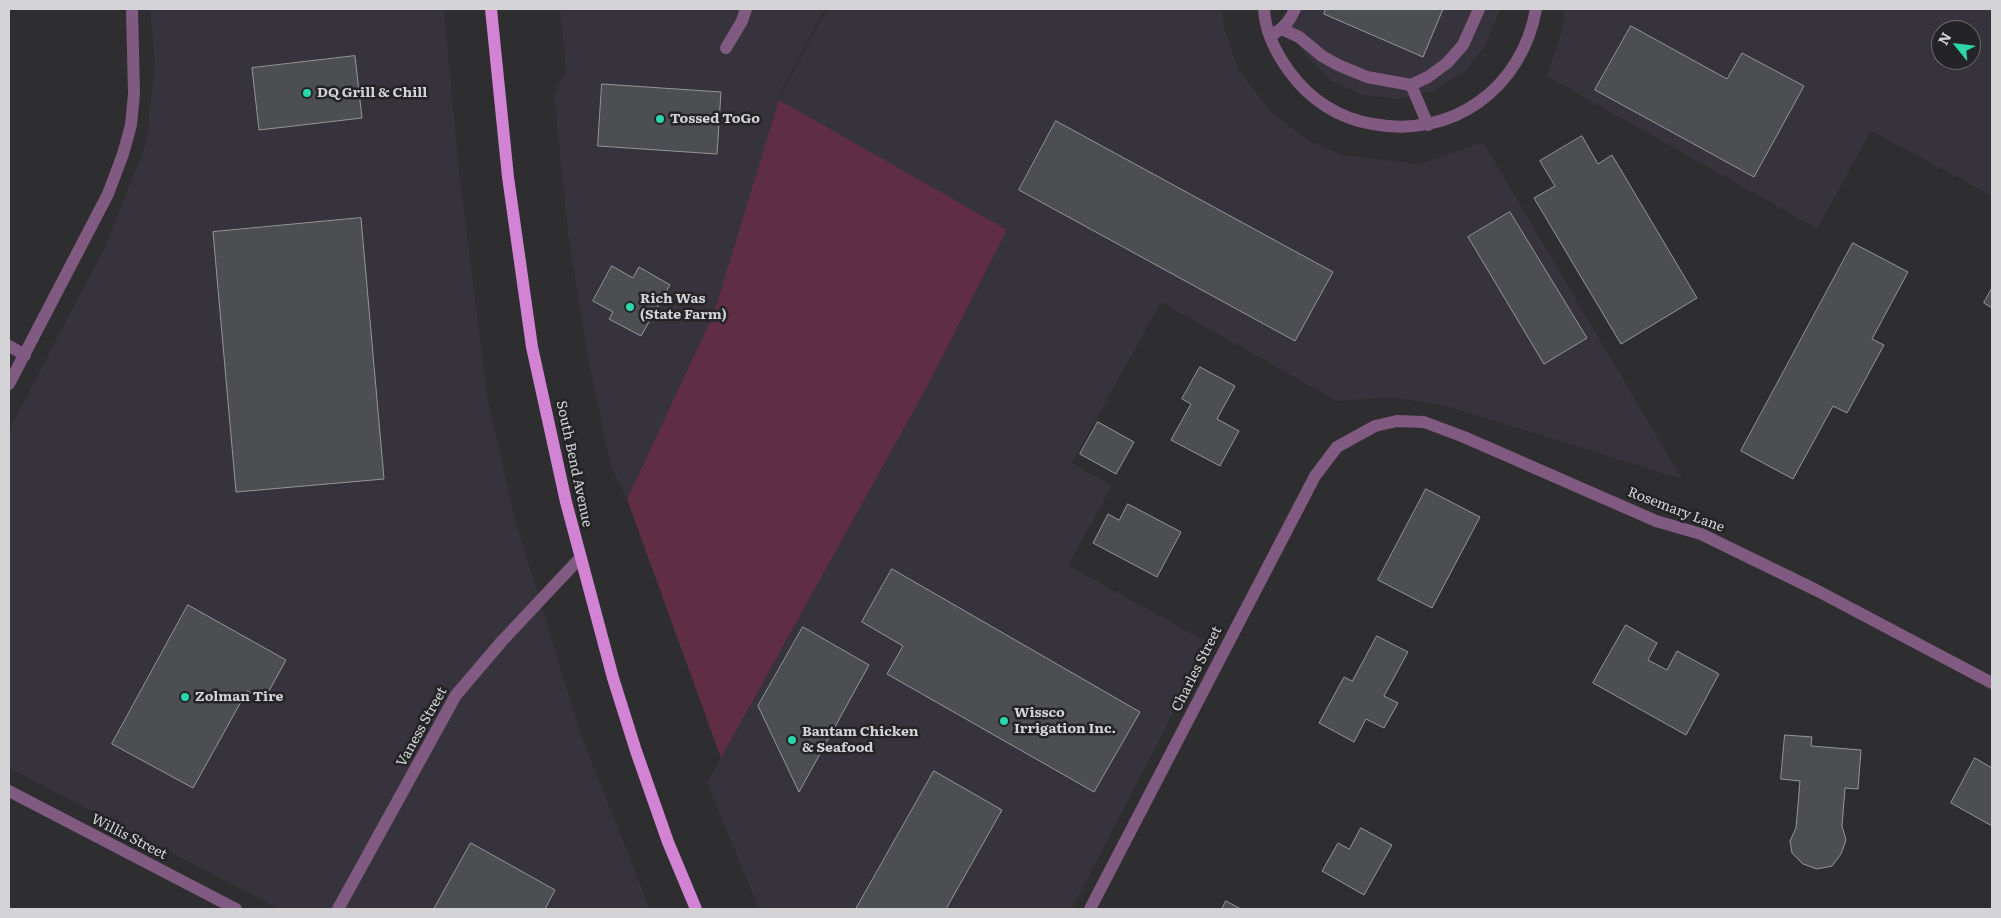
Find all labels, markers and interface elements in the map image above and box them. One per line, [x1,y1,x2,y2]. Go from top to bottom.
north arrow [1931,20,1981,70]
text: N [1932,28,1955,48]
place label: DQ Grill & Chill [317,85,427,101]
marker: DQ Grill & Chill [301,87,313,99]
place label: Tossed ToGo [670,111,760,127]
marker: Tossed ToGo [654,113,666,125]
place label: Rich Was (State Farm) [640,291,727,324]
marker: Rich Was (State Farm) [624,301,636,313]
street label: South Bend Avenue [552,399,596,529]
street label: Rosemary Lane [1625,484,1727,536]
street label: Charles Street [1168,624,1226,714]
street label: Vaness Street [393,684,451,770]
place label: Zolman Tire [195,689,284,705]
marker: Zolman Tire [179,691,191,703]
place label: Wissco Irrigation Inc. [1014,705,1116,738]
marker: Wissco Irrigation Inc. [998,715,1010,727]
place label: Bantam Chicken & Seafood [802,724,919,756]
marker: Bantam Chicken & Seafood [786,734,798,746]
street label: Willis Street [88,811,170,863]

